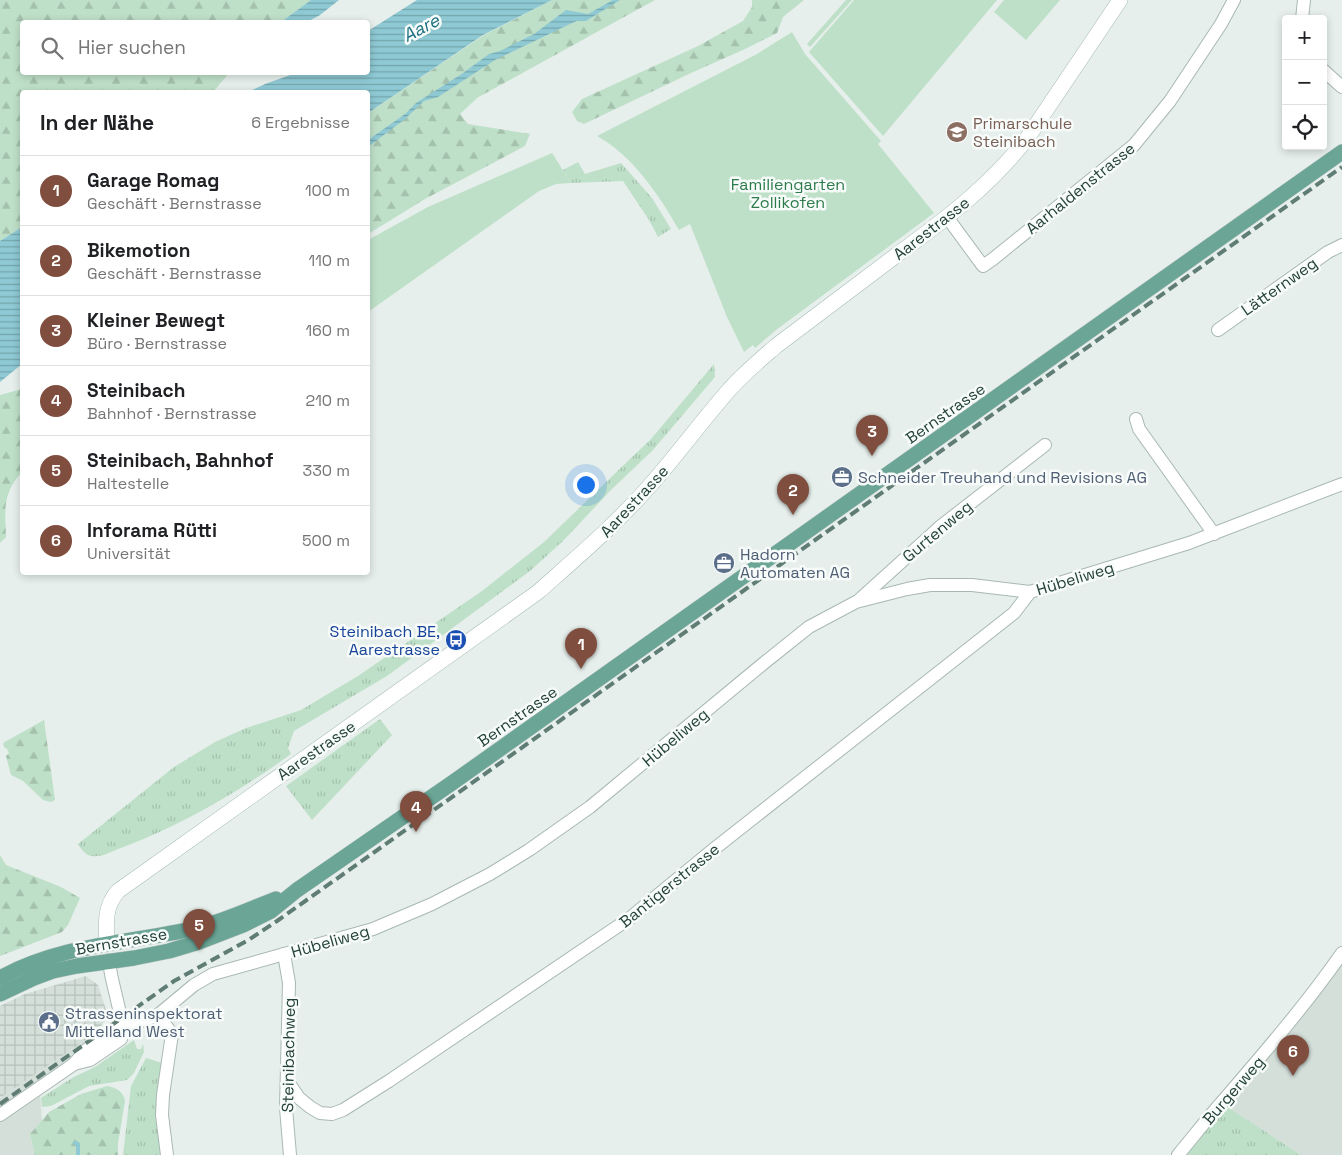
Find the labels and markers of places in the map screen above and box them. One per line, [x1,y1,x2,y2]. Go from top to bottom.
place label: Primarschule Steinibach [973,113,1072,152]
school or university icon: Primarschule Steinibach [945,120,969,144]
pin: 3 [856,415,888,456]
office icon: Schneider Treuhand und Revisions AG [830,465,854,489]
place label: Schneider Treuhand und Revisions AG [858,467,1147,488]
pin: 2 [777,474,809,515]
place label: Hadorn Automaten AG [740,544,850,583]
office icon: Hadorn Automaten AG [712,551,736,575]
place label: Steinibach BE, Aarestrasse [330,621,440,660]
bus stop icon: Steinibach BE, Aarestrasse [444,628,468,652]
pin: 1 [565,628,597,669]
pin: 4 [400,791,432,832]
pin: 5 [183,909,215,950]
place label: Strasseninspektorat Mittelland West [65,1003,223,1042]
public building icon: Strasseninspektorat Mittelland West [37,1010,61,1034]
pin: 6 [1277,1035,1309,1076]

